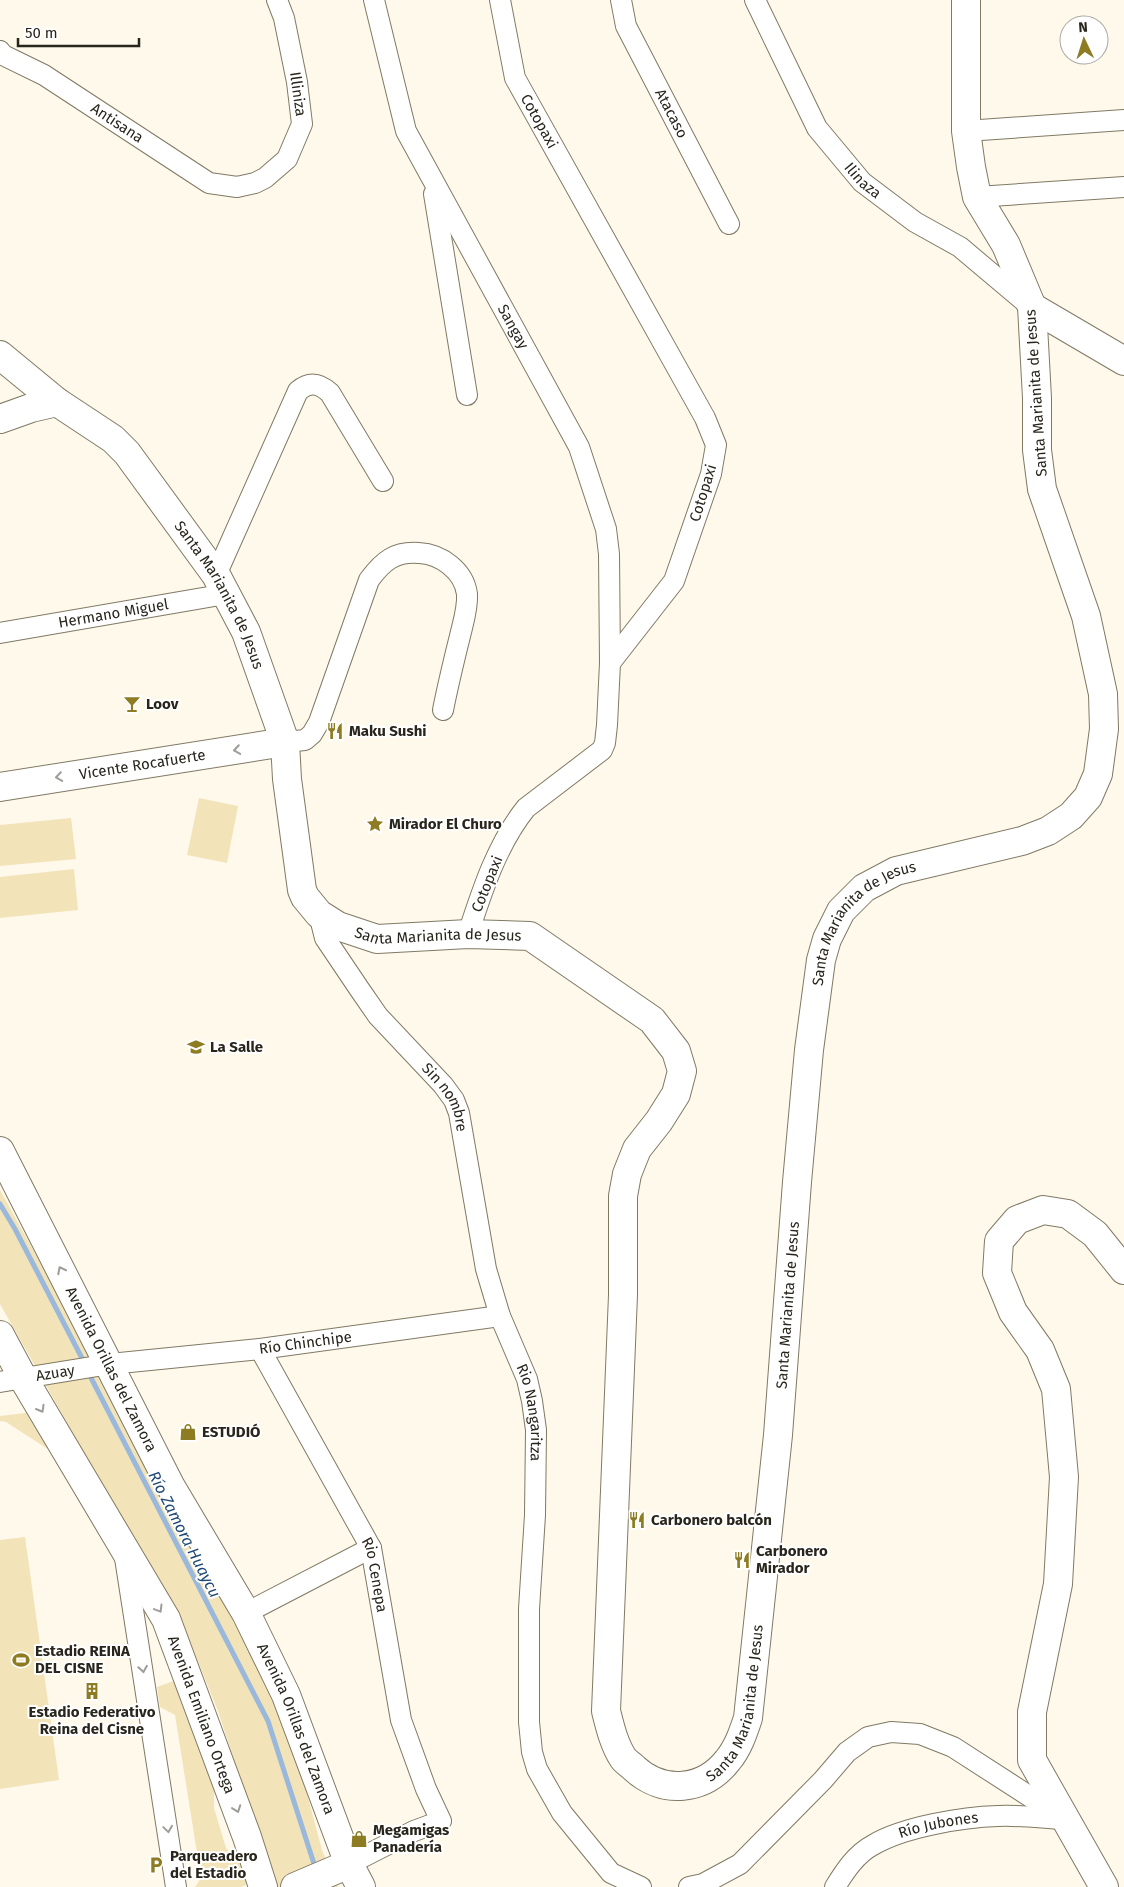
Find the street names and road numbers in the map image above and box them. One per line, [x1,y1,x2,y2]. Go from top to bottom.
street label: Illiniza [286,70,310,118]
street label: Atacaso [651,86,692,141]
street label: Cotopaxi [517,91,562,152]
street label: Antisana [87,99,147,147]
street label: Ilinaza [840,159,885,202]
street label: Sangay [494,301,533,353]
street label: Santa Marianita de Jesus [1021,309,1051,477]
street label: Cotopaxi [686,462,720,524]
street label: Santa Marianita de Jesus [171,517,267,671]
street label: Hermano Miguel [57,595,170,632]
street label: Vicente Rocafuerte [78,746,207,783]
street label: Cotopaxi [468,853,506,915]
street label: Santa Marianita de Jesus [809,858,918,987]
street label: Santa Marianita de Jesus [352,923,522,948]
street label: Sin nombre [418,1059,471,1133]
street label: Santa Marianita de Jesus [772,1221,803,1390]
street label: Avenida Orillas del Zamora [62,1284,161,1455]
street label: Río Chinchipe [258,1327,353,1358]
street label: Azuay [35,1361,77,1385]
street label: Rio Nangaritza [513,1361,545,1461]
street label: Rio Cenepa [358,1534,391,1614]
street label: Santa Marianita de Jesus [703,1624,767,1786]
street label: Avenida Emiliano Ortega [164,1633,239,1796]
street label: Avenida Orillas del Zamora [253,1640,339,1817]
street label: Río Jubones [896,1808,979,1842]

